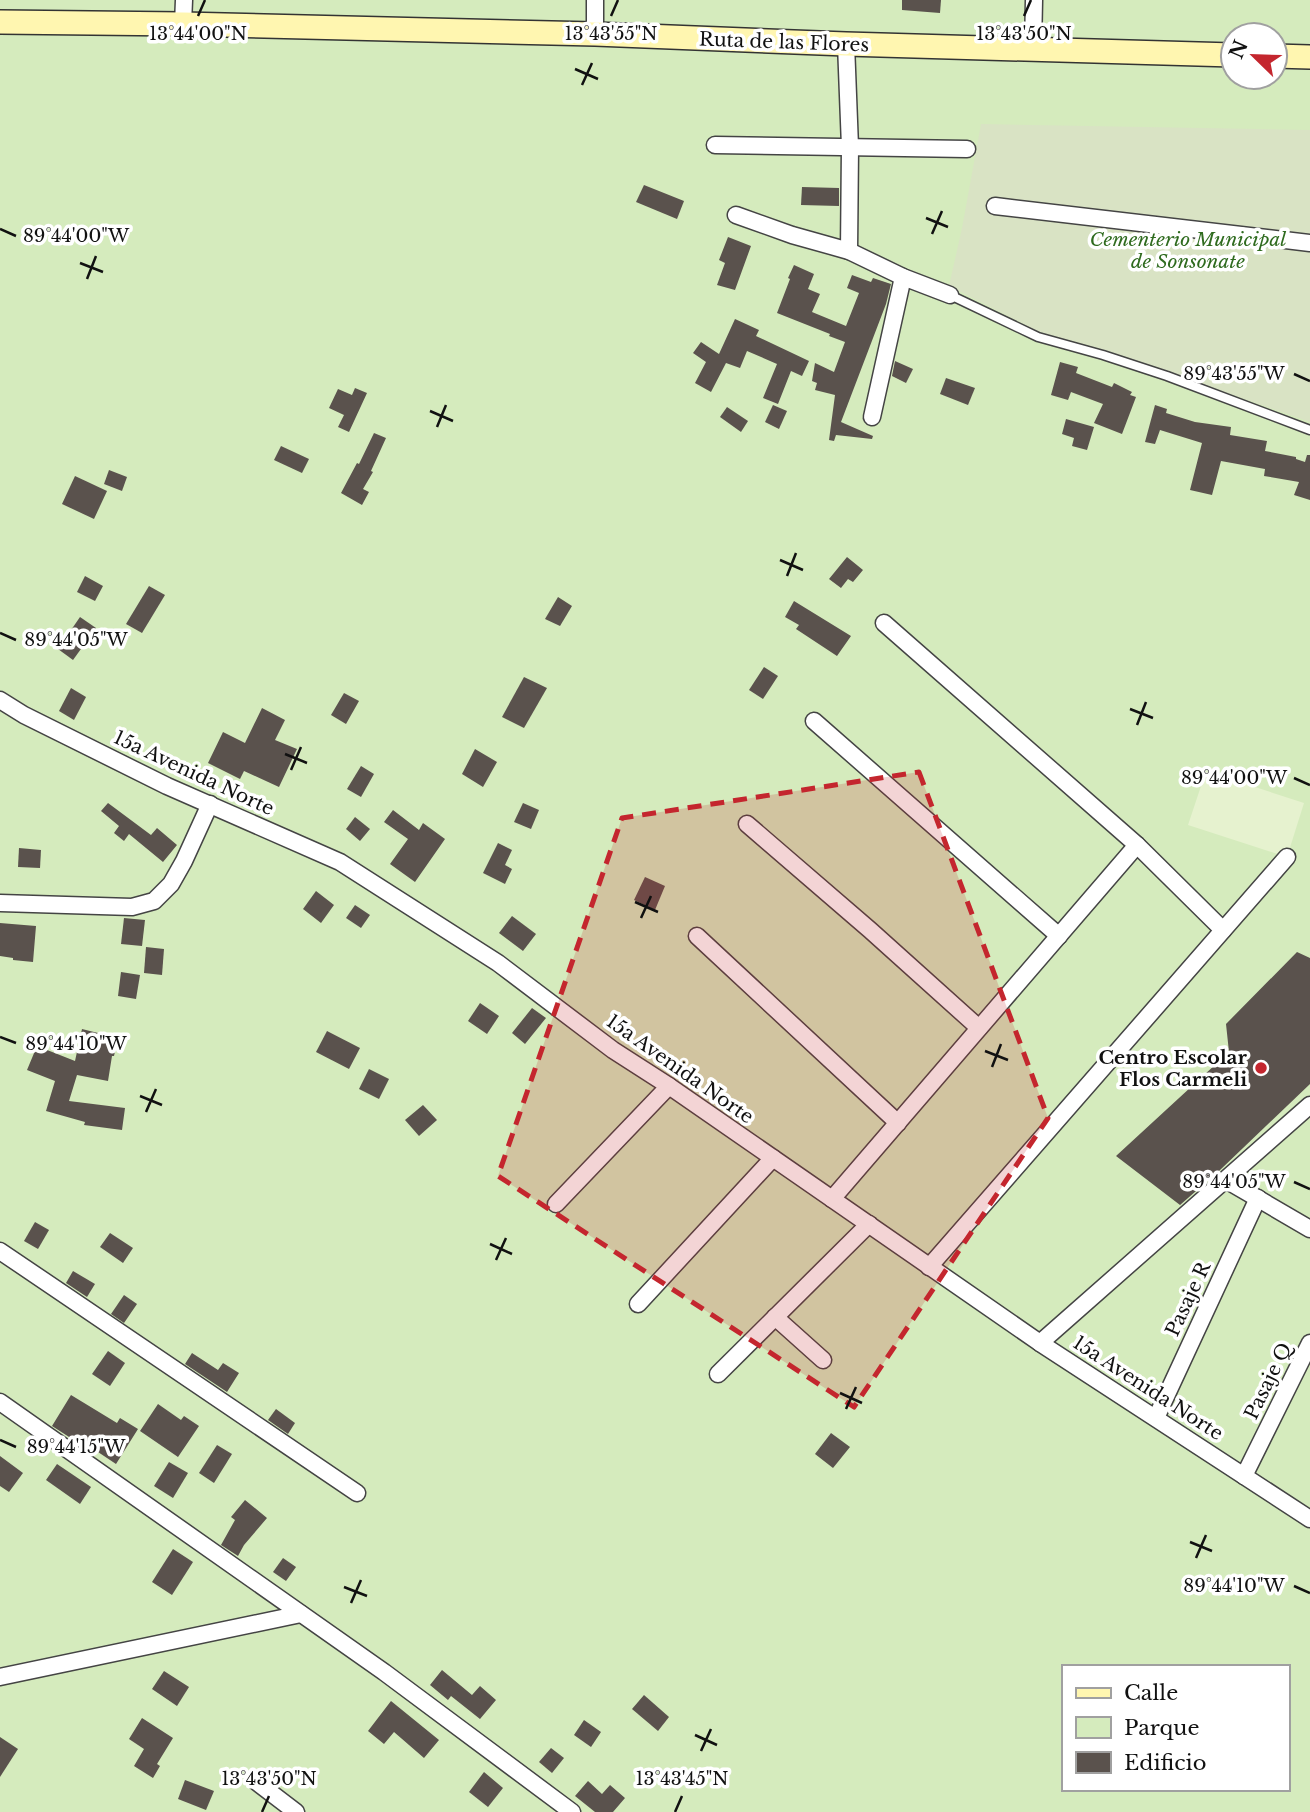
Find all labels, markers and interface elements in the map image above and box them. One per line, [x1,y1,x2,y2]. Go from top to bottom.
north arrow [1219,21,1289,91]
text: 13°44'00"N [149,23,247,45]
text: 13°43'55"N [564,23,658,45]
text: 13°43'50"N [976,23,1072,45]
street label: Ruta de las Flores [698,28,870,56]
text: N [1225,37,1253,62]
text: 89°44'00"W [23,225,130,247]
park label: Cementerio Municipal de Sonsonate [1090,228,1286,273]
text: 89°43'55"W [1183,363,1286,385]
text: 89°44'05"W [24,629,129,651]
street label: 15a Avenida Norte [110,726,278,820]
text: 89°44'00"W [1181,767,1288,789]
street label: 15a Avenida Norte [602,1010,758,1128]
text: 89°44'10"W [25,1033,128,1055]
place label: Centro Escolar Flos Carmeli [1098,1046,1248,1091]
marker: Centro Escolar Flos Carmeli [1253,1060,1269,1076]
text: 89°44'05"W [1182,1171,1287,1193]
street label: Pasaje R [1161,1257,1216,1340]
street label: 15a Avenida Norte [1069,1331,1227,1445]
street label: Pasaje Q [1240,1339,1296,1423]
text: 89°44'15"W [27,1436,126,1458]
text: 89°44'10"W [1183,1575,1286,1597]
legend [1062,1665,1289,1791]
text: Calle [1124,1680,1178,1706]
text: Parque [1124,1715,1199,1741]
text: Edificio [1124,1750,1206,1776]
text: 13°43'50"N [221,1768,317,1790]
text: 13°43'45"N [635,1768,729,1790]

